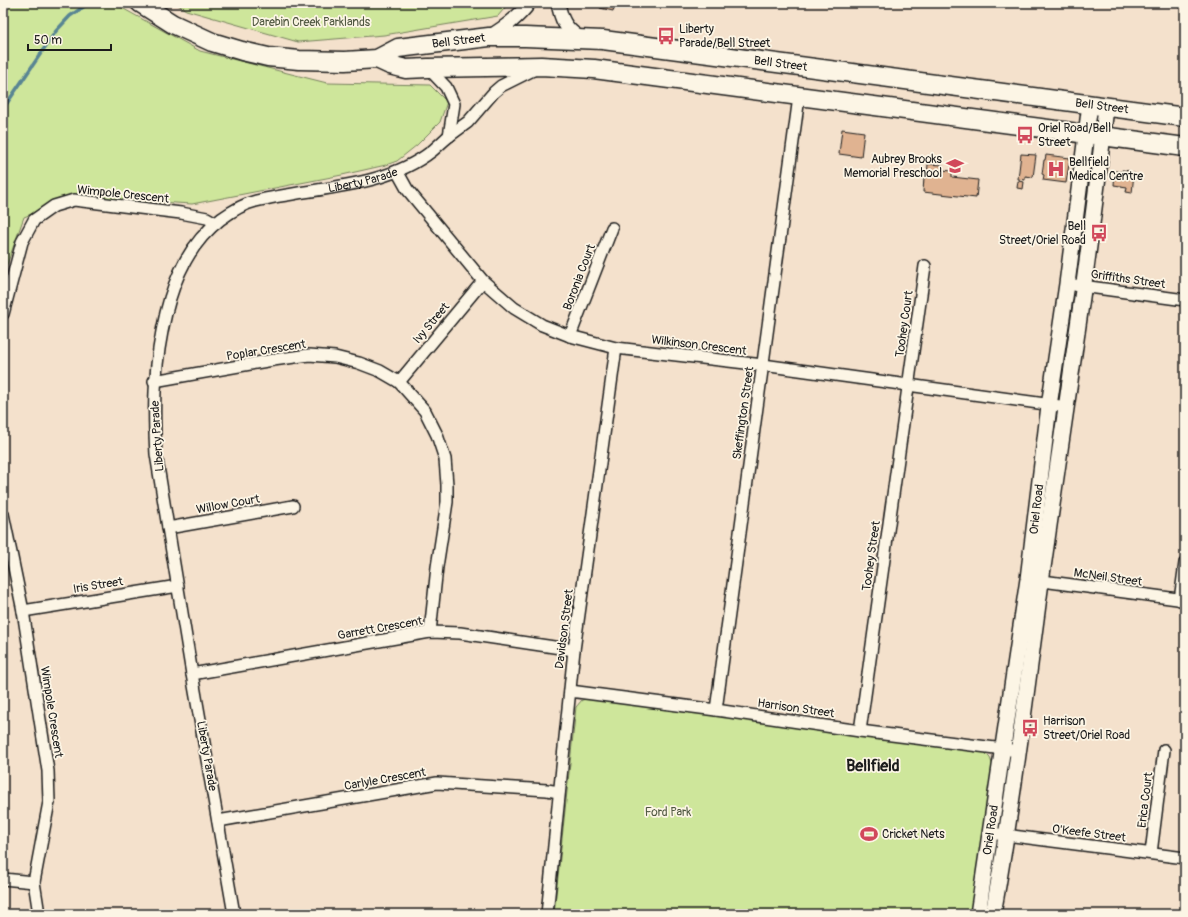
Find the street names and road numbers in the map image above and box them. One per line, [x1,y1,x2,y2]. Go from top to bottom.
street label: Bell Street [431,30,486,52]
street label: Bell Street [753,53,808,75]
street label: Bell Street [1074,96,1130,117]
street label: Liberty Parade [327,164,400,196]
street label: Wimpole Crescent [76,182,170,207]
street label: Boronia Court [560,242,599,312]
street label: Griffiths Street [1090,267,1166,292]
street label: Toohey Court [892,290,917,358]
street label: Ivy Street [410,300,453,347]
street label: Wilkinson Crescent [650,332,748,359]
street label: Poplar Crescent [225,337,307,364]
street label: Skeffington Street [730,365,757,461]
street label: Liberty Parade [148,400,167,472]
street label: Oriel Road [1026,483,1047,535]
street label: Willow Court [195,492,261,517]
street label: Toohey Street [859,520,884,592]
street label: McNeil Street [1073,565,1143,590]
street label: Iris Street [72,574,124,597]
street label: Davidson Street [552,588,577,670]
street label: Garrett Crescent [336,614,424,643]
street label: Wimpole Crescent [37,665,66,759]
street label: Harrison Street [757,696,836,721]
street label: Liberty Parade [193,720,220,792]
street label: Carlyle Crescent [343,765,427,794]
street label: Erica Court [1135,771,1156,829]
street label: Oriel Road [980,804,1002,856]
street label: O'Keefe Street [1051,822,1127,845]

